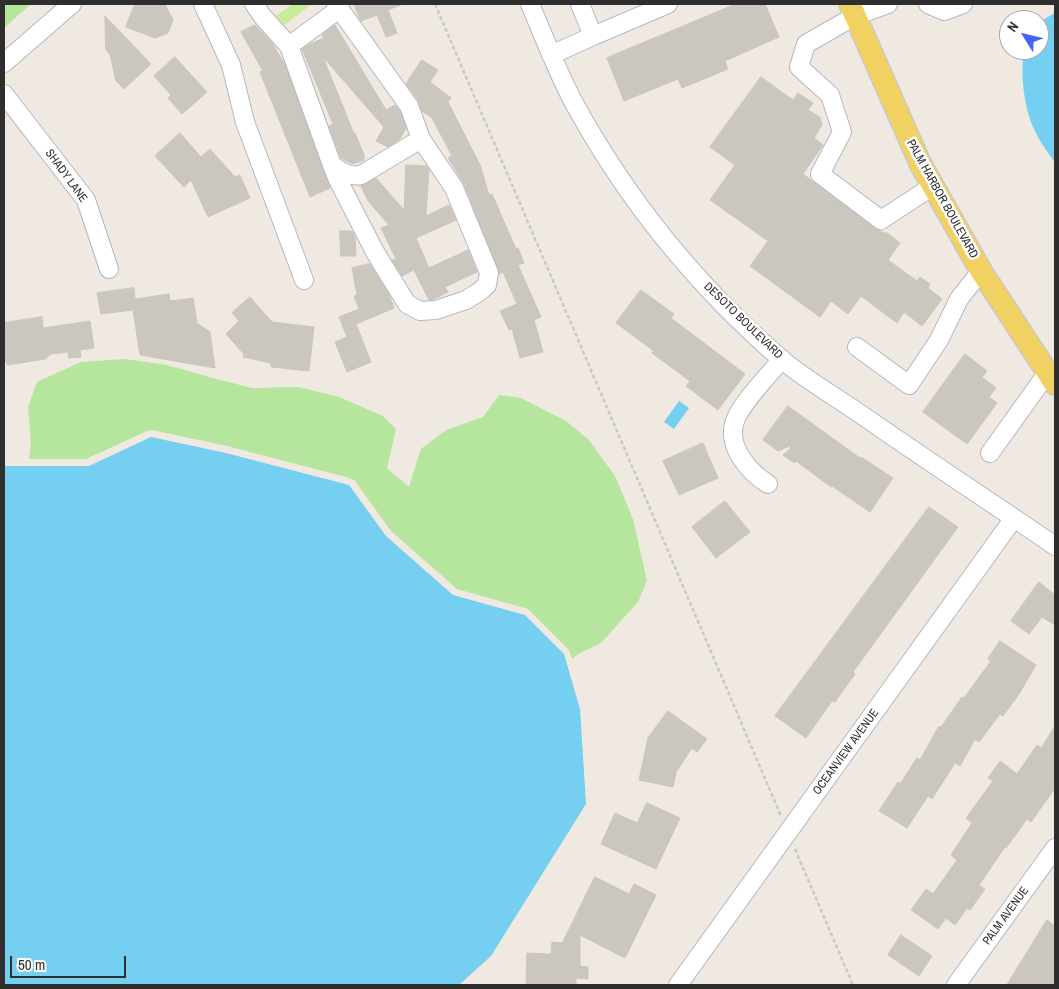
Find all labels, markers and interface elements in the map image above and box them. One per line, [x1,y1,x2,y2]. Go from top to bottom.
north arrow [999,10,1049,60]
text: N [1003,18,1022,35]
street label: PALM HARBOR BOULEVARD [903,137,981,261]
street label: SHADY LANE [42,147,90,205]
street label: DESOTO BOULEVARD [701,280,785,362]
street label: OCEANVIEW AVENUE [810,706,882,798]
street label: PALM AVENUE [980,884,1032,948]
scale bar [12,946,129,978]
text: 50 m [18,954,45,975]

